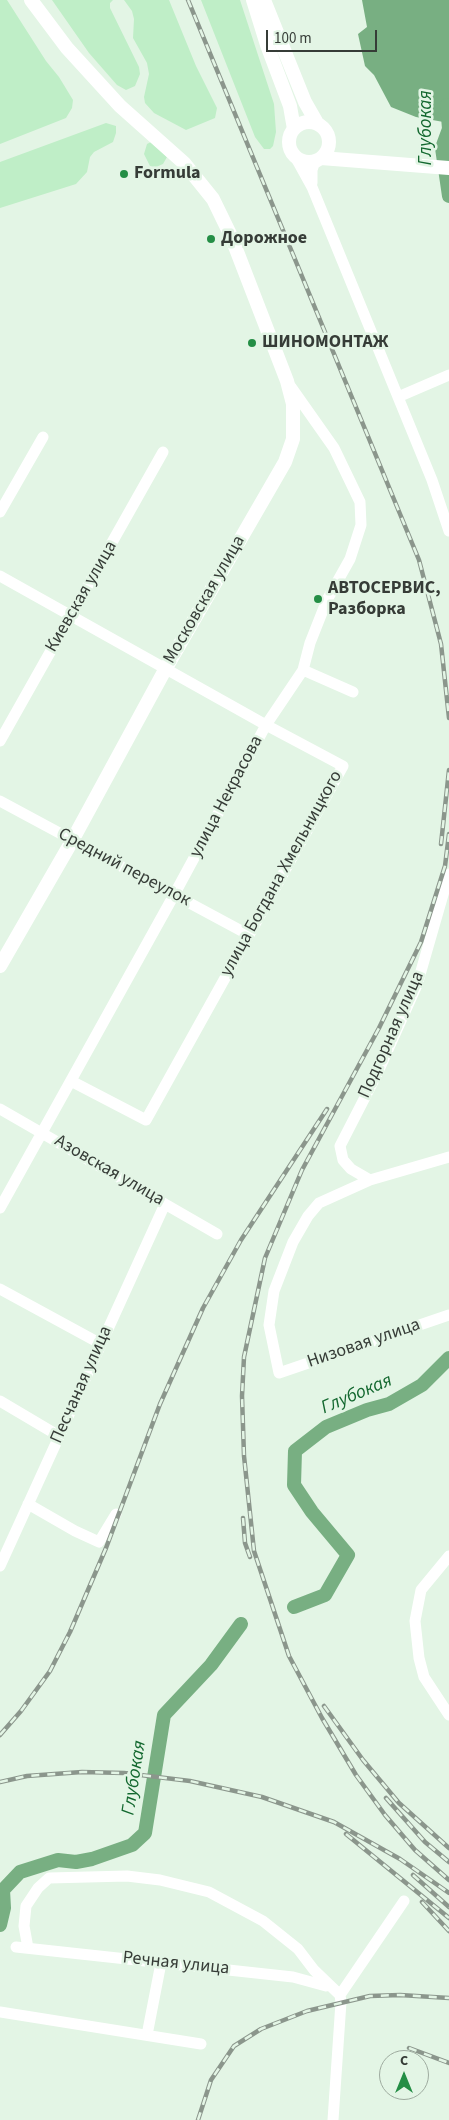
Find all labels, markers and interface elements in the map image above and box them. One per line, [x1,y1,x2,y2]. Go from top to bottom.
scale bar [269,20,380,52]
text: 100 m [274,28,312,49]
water label: Глубокая [416,90,438,166]
place label: Formula [134,163,201,185]
marker: Formula [118,168,130,180]
place label: Дорожное [221,228,307,250]
marker: Дорожное [205,233,217,245]
place label: ШИНОМОНТАЖ [262,332,389,354]
marker: ШИНОМОНТАЖ [246,337,258,349]
street label: Московская улица [159,532,251,668]
street label: Киевская улица [41,538,123,656]
place label: АВТОСЕРВИС, Разборка [328,578,441,620]
marker: АВТОСЕРВИС, Разборка [312,593,324,605]
street label: улица Некрасова [186,732,268,862]
street label: улица Богдана Хмельницкого [216,767,348,981]
street label: Средний переулок [54,824,194,912]
street label: Подгорная улица [354,968,430,1102]
street label: Азовская улица [50,1131,168,1211]
street label: Низовая улица [305,1315,423,1373]
street label: Песчаная улица [46,1323,118,1447]
water label: Глубокая [318,1370,396,1420]
water label: Глубокая [118,1739,152,1817]
street label: Речная улица [122,1948,230,1980]
north arrow [379,2050,429,2100]
text: С [400,2051,408,2071]

